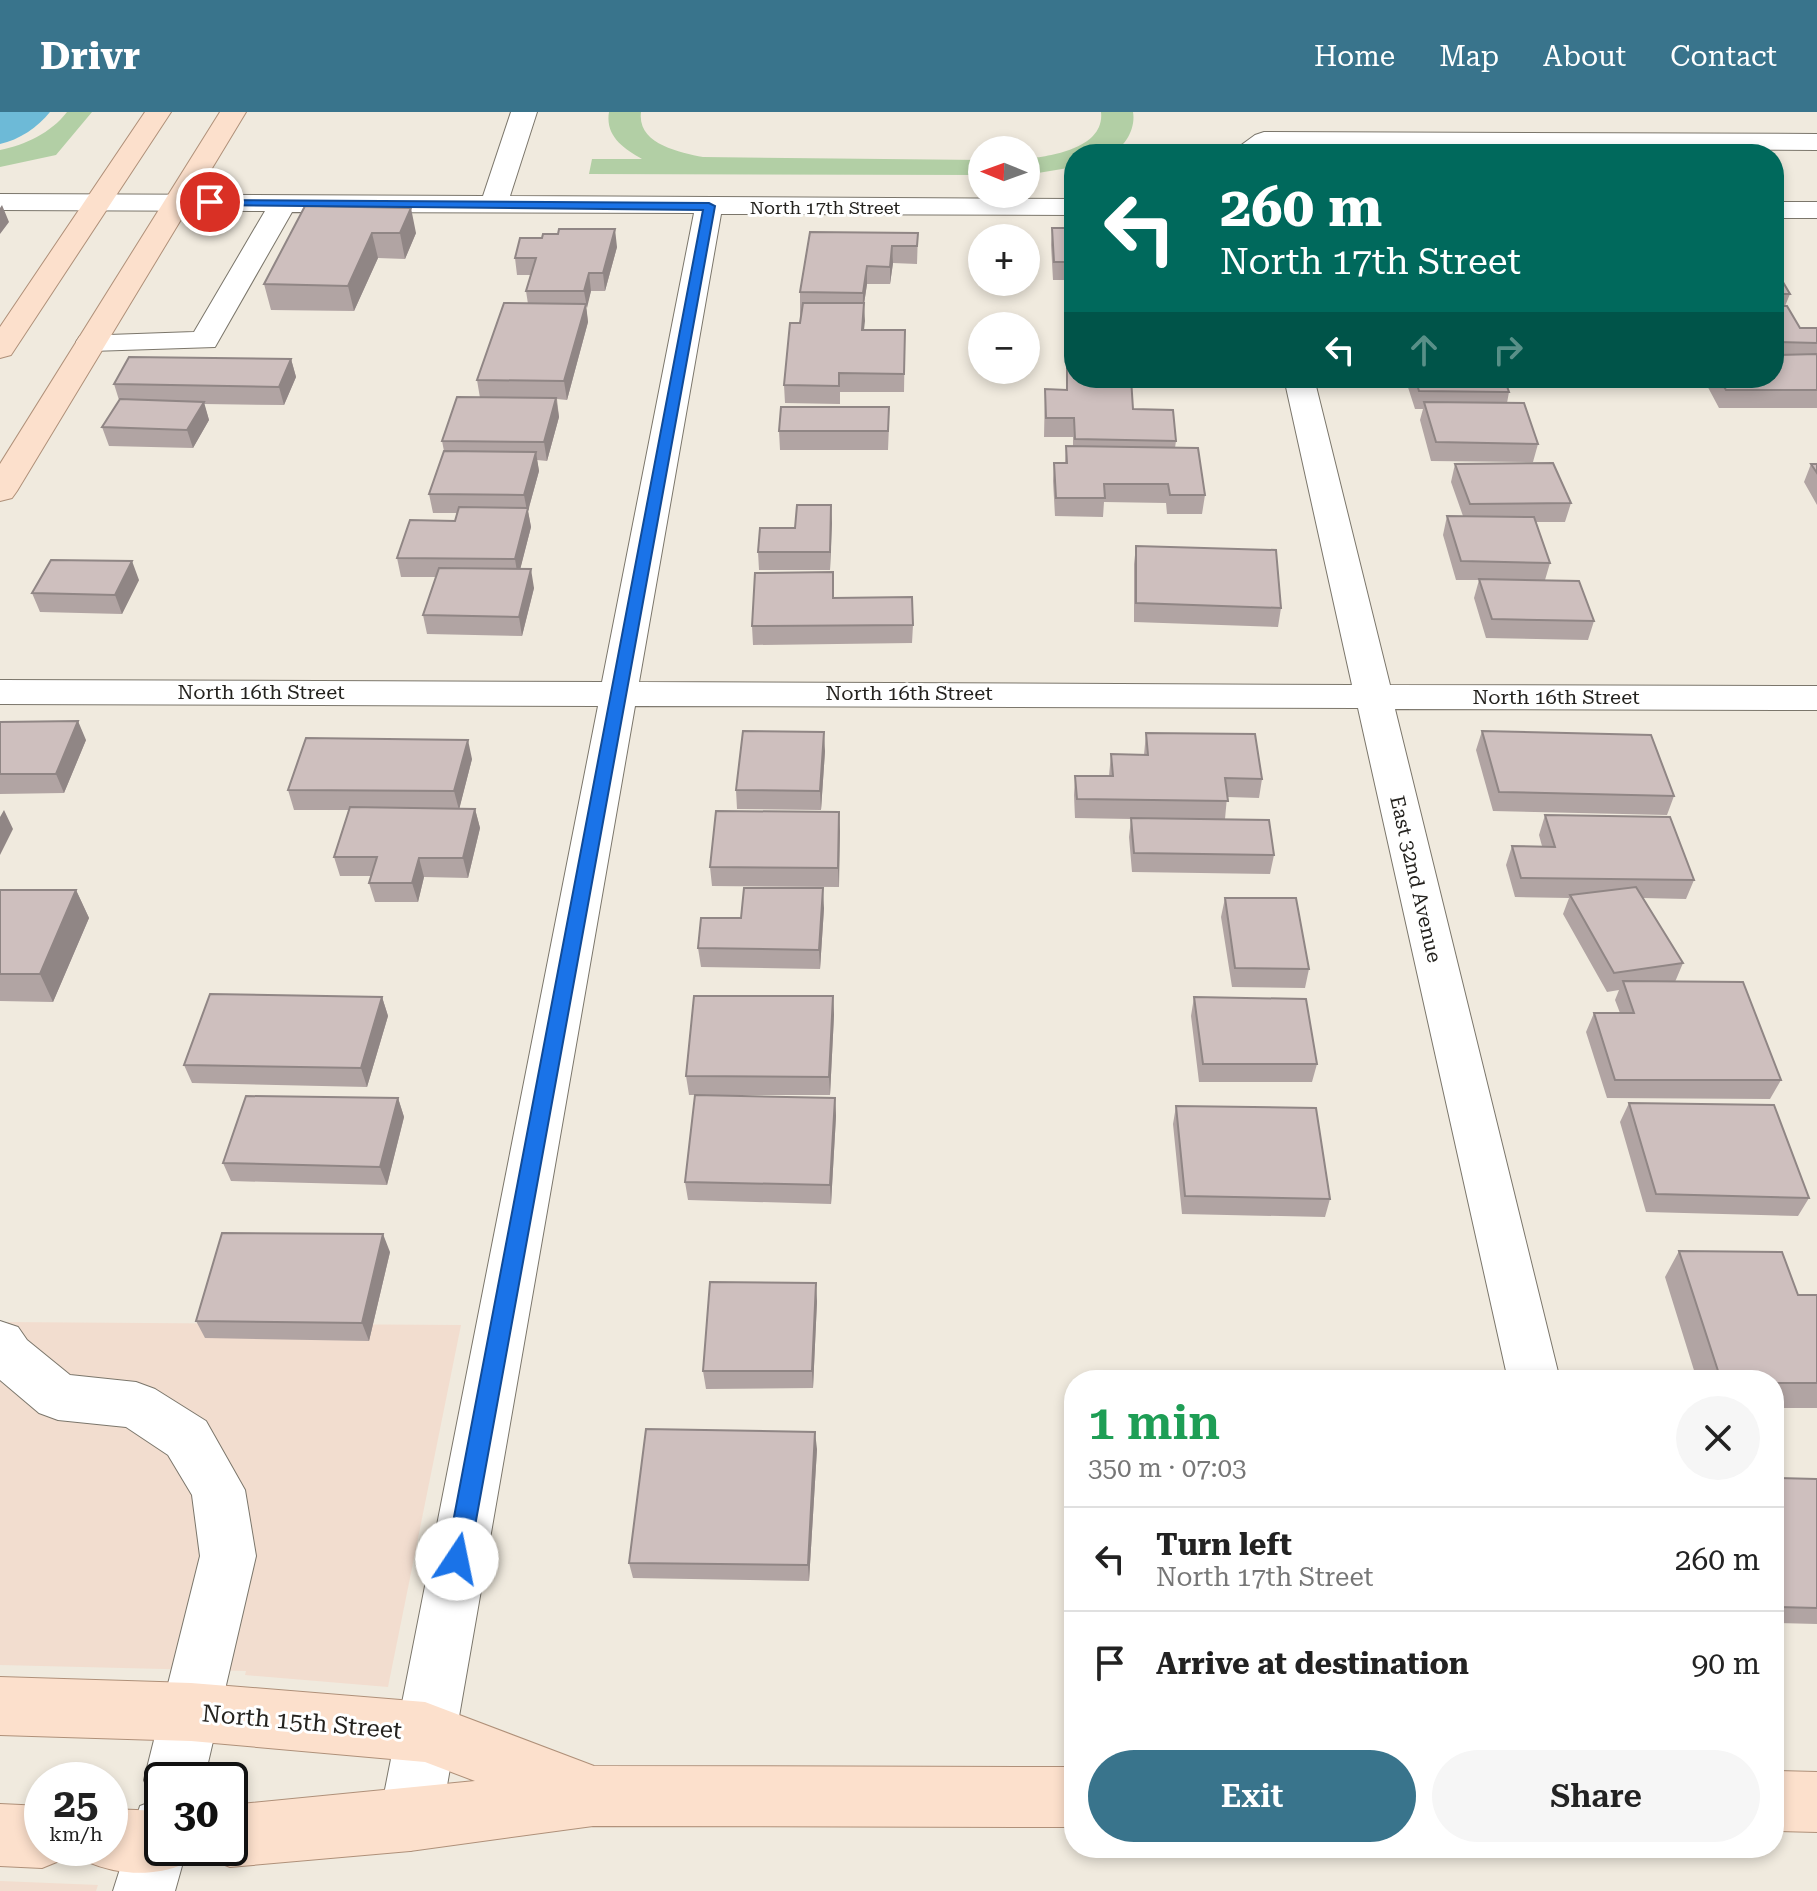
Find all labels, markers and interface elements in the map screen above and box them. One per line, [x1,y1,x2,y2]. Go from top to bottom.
text: Drivr [40,34,140,78]
text: Home [1314,40,1395,73]
text: Map [1439,40,1499,73]
text: About [1543,40,1626,73]
text: Contact [1670,40,1777,73]
north arrow [968,136,1040,208]
map controls [968,136,1040,384]
pin [176,168,244,236]
text: 260 m [1220,174,1382,240]
icon: left [1088,176,1192,280]
icon: arrive [188,180,232,224]
street label: North 17th Street [750,197,901,218]
button: + [968,224,1040,296]
text: North 17th Street [1220,241,1521,283]
button: − [968,312,1040,384]
icon: left [1318,328,1362,372]
icon: ahead [1402,328,1446,372]
icon: right [1486,328,1530,372]
street label: North 16th Street [177,680,345,704]
street label: North 16th Street [825,681,993,705]
street label: North 16th Street [1472,685,1640,709]
street label: East 32nd Avenue [1385,793,1447,965]
text: 1 min [1088,1395,1220,1451]
button: close [1676,1396,1760,1480]
text: 350 m · 07:03 [1088,1453,1247,1483]
position arrow [415,1517,499,1601]
text: Turn left [1156,1527,1292,1562]
icon: left [1088,1537,1132,1581]
text: 260 m [1675,1542,1760,1577]
text: North 17th Street [1156,1562,1373,1592]
icon: arrive [1088,1641,1132,1685]
text: Arrive at destination [1156,1646,1469,1681]
text: 90 m [1691,1646,1760,1681]
street label: North 15th Street [201,1699,403,1745]
button: Exit [1088,1750,1416,1842]
button: Share [1432,1750,1760,1842]
speed limit sign: 30 [144,1762,248,1866]
text: 25 [54,1780,98,1827]
text: km/h [49,1822,103,1846]

